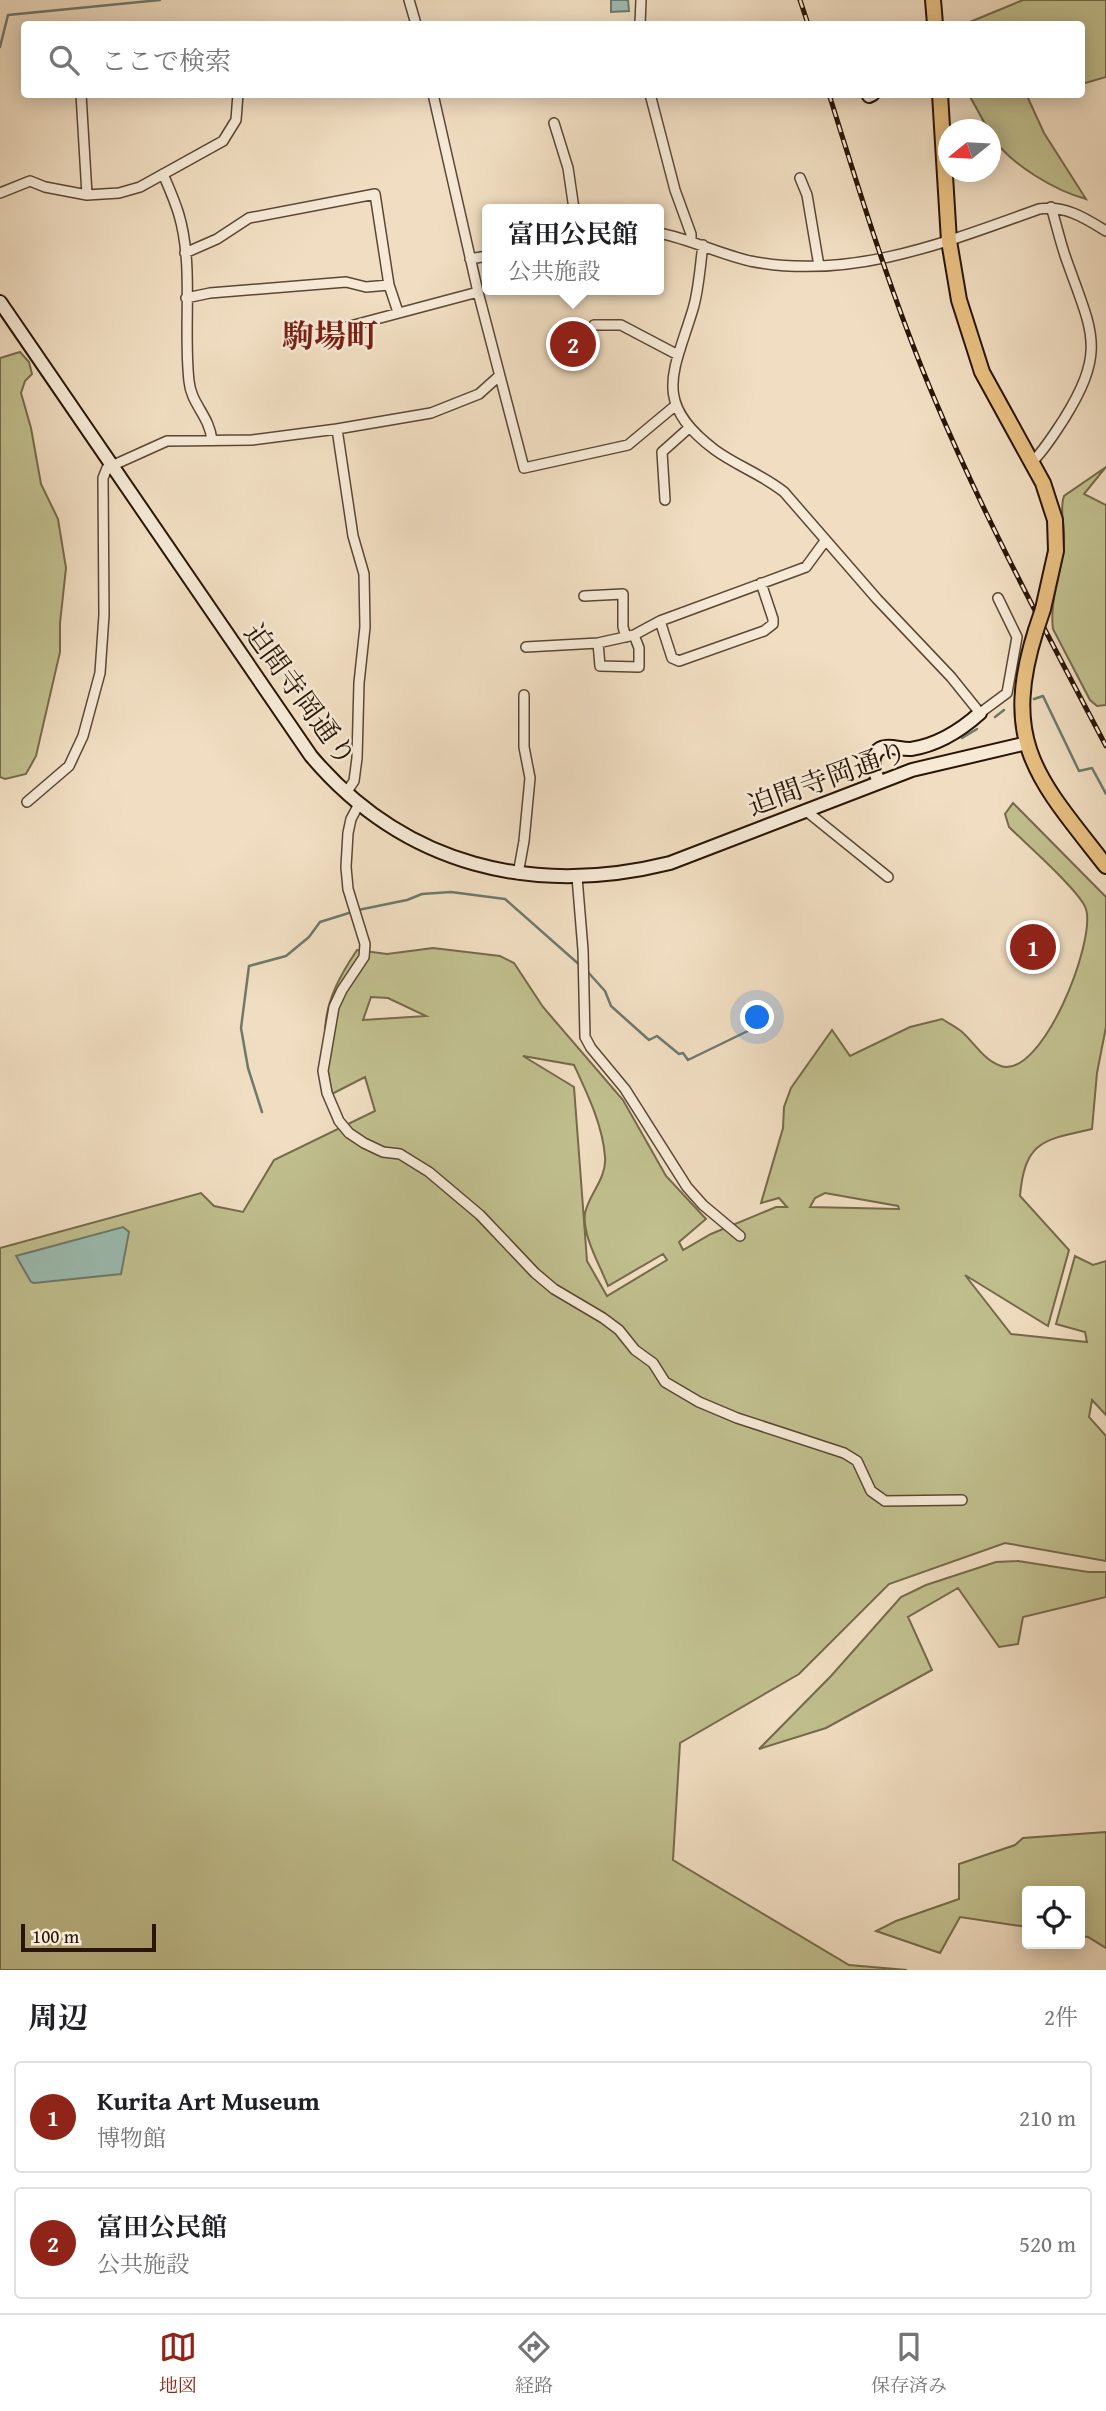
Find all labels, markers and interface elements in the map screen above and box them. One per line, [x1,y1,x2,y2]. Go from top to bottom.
search box [21,21,1085,98]
icon: search [45,41,83,79]
text: ここで検索 [101,41,231,80]
north arrow [938,119,1001,182]
popup [482,204,664,295]
text: 富田公民館 [508,214,638,253]
text: 公共施設 [508,254,600,287]
district label: 駒場町 [282,312,378,359]
pin: 2 [550,318,596,370]
street label: 迫間寺岡通り [235,614,367,774]
street label: 迫間寺岡通り [741,729,913,825]
pin: 1 [1010,921,1056,973]
your location [740,1000,774,1034]
map controls [1022,1886,1085,1949]
button: locate [1022,1886,1085,1949]
scale bar [21,1921,156,1953]
text: 100 m [32,1922,79,1950]
text: 周辺 [28,1995,88,2039]
text: 2件 [1044,2000,1078,2033]
text: Kurita Art Museum [97,2081,320,2120]
text: 1 [47,2101,59,2134]
text: 210 m [1019,2101,1076,2134]
text: 博物館 [97,2121,166,2154]
text: 富田公民館 [97,2207,227,2246]
text: 2 [47,2227,59,2260]
text: 520 m [1019,2227,1076,2260]
text: 公共施設 [97,2247,189,2280]
tab: 地図 [159,2328,197,2399]
tab: 経路 [515,2328,553,2399]
tab: 保存済み [871,2328,947,2399]

